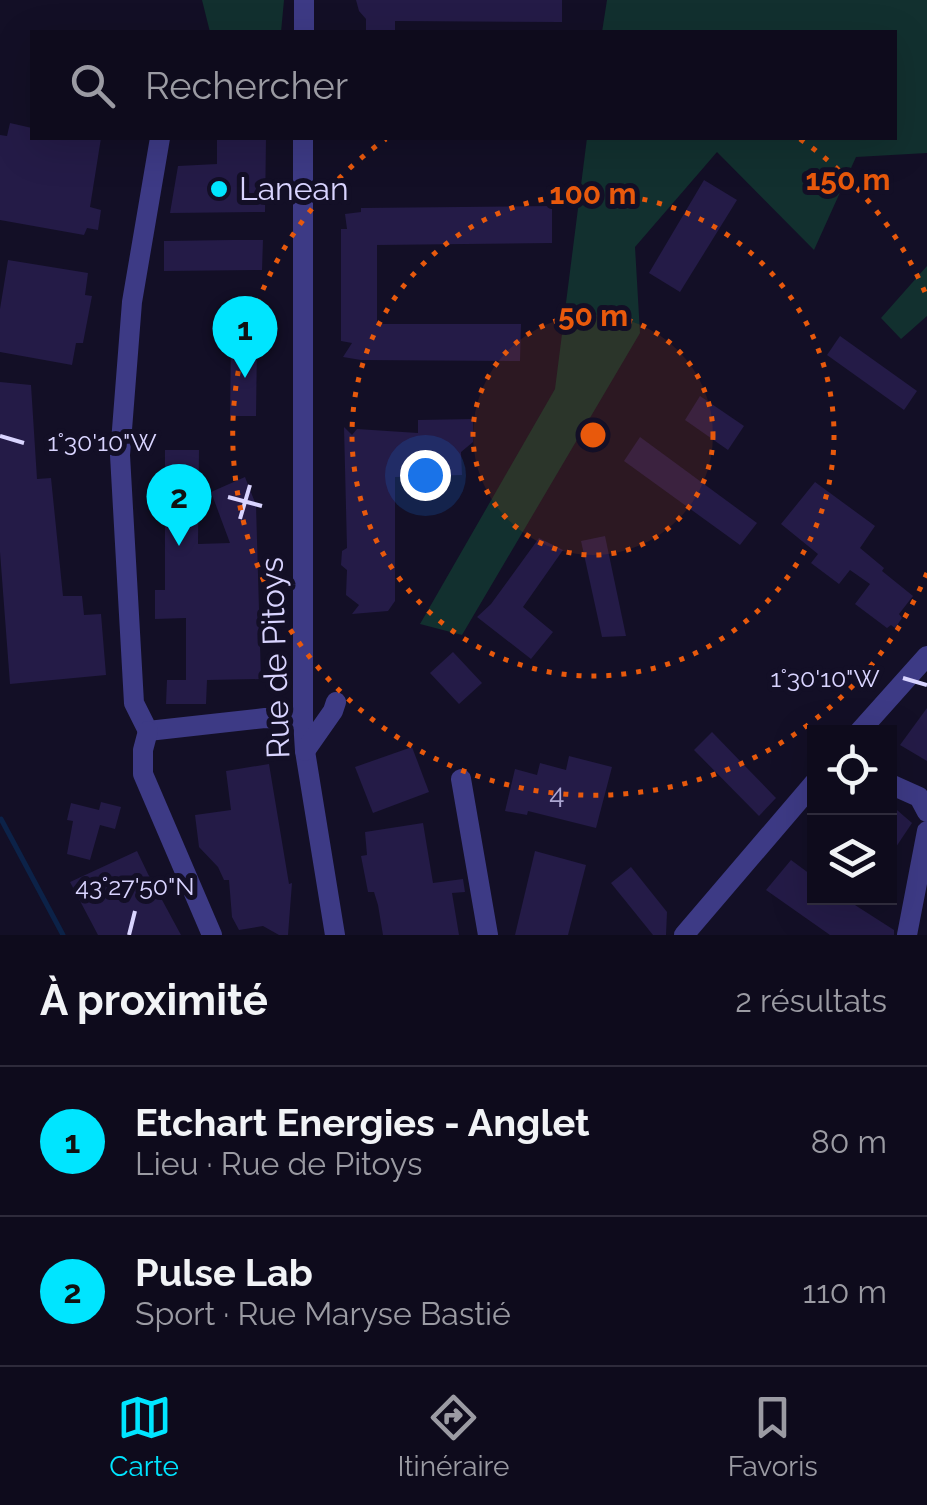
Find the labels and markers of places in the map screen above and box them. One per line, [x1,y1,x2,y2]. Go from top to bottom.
place label: Lanean [239,170,349,207]
marker: Lanean [208,178,230,200]
pin: 1 [212,296,278,378]
centre of rings [575,417,611,453]
pin: 2 [146,464,212,546]

